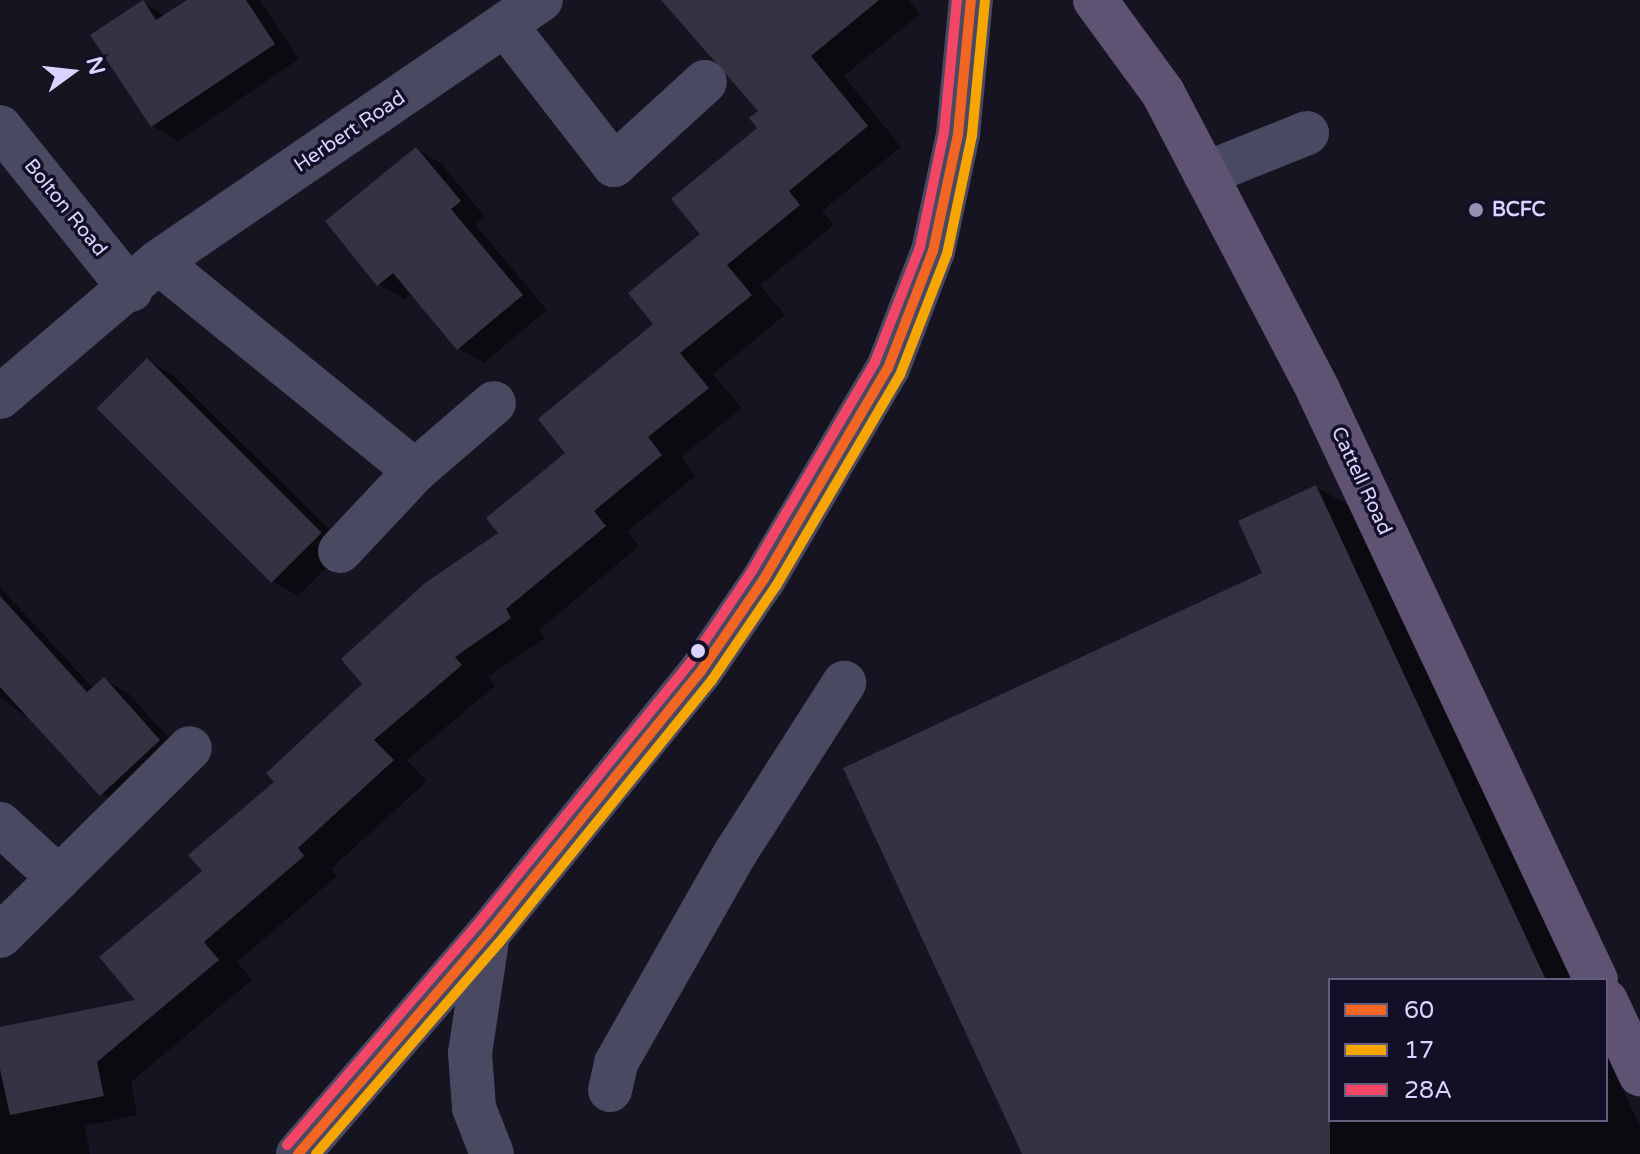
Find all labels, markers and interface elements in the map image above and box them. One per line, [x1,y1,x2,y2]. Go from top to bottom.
north arrow [32,32,112,112]
text: N [80,54,110,78]
street label: Herbert Road [290,86,410,178]
street label: Bolton Road [18,155,112,261]
place label: BCFC [1492,198,1545,222]
marker: BCFC [1467,201,1485,219]
street label: Cattell Road [1325,423,1397,539]
unlabelled marker [690,643,706,659]
legend [1328,978,1608,1122]
text: 60 [1404,996,1434,1025]
text: 17 [1404,1036,1434,1065]
text: 28A [1404,1076,1452,1105]

